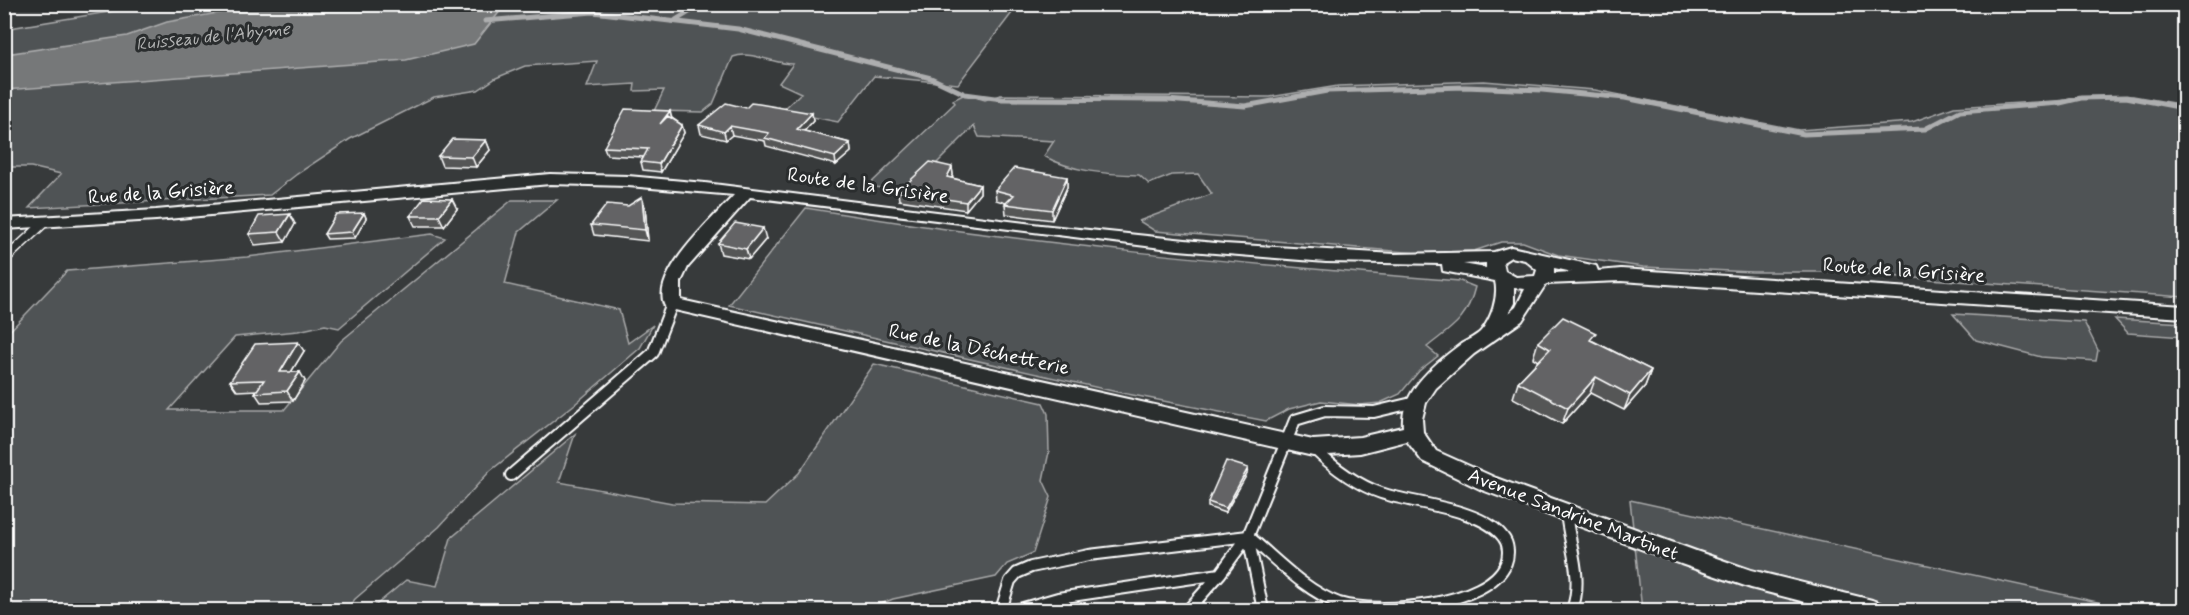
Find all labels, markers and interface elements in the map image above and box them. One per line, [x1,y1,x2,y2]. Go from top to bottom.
water label: Ruisseau de l'Abyme [135,17,292,57]
street label: Route de la Grisière [786,161,950,211]
street label: Rue de la Grisière [87,174,235,212]
street label: Route de la Grisière [1822,252,1986,290]
street label: Rue de la Déchetterie [886,318,1072,382]
street label: Avenue Sandrine Martinet [1464,462,1682,568]

